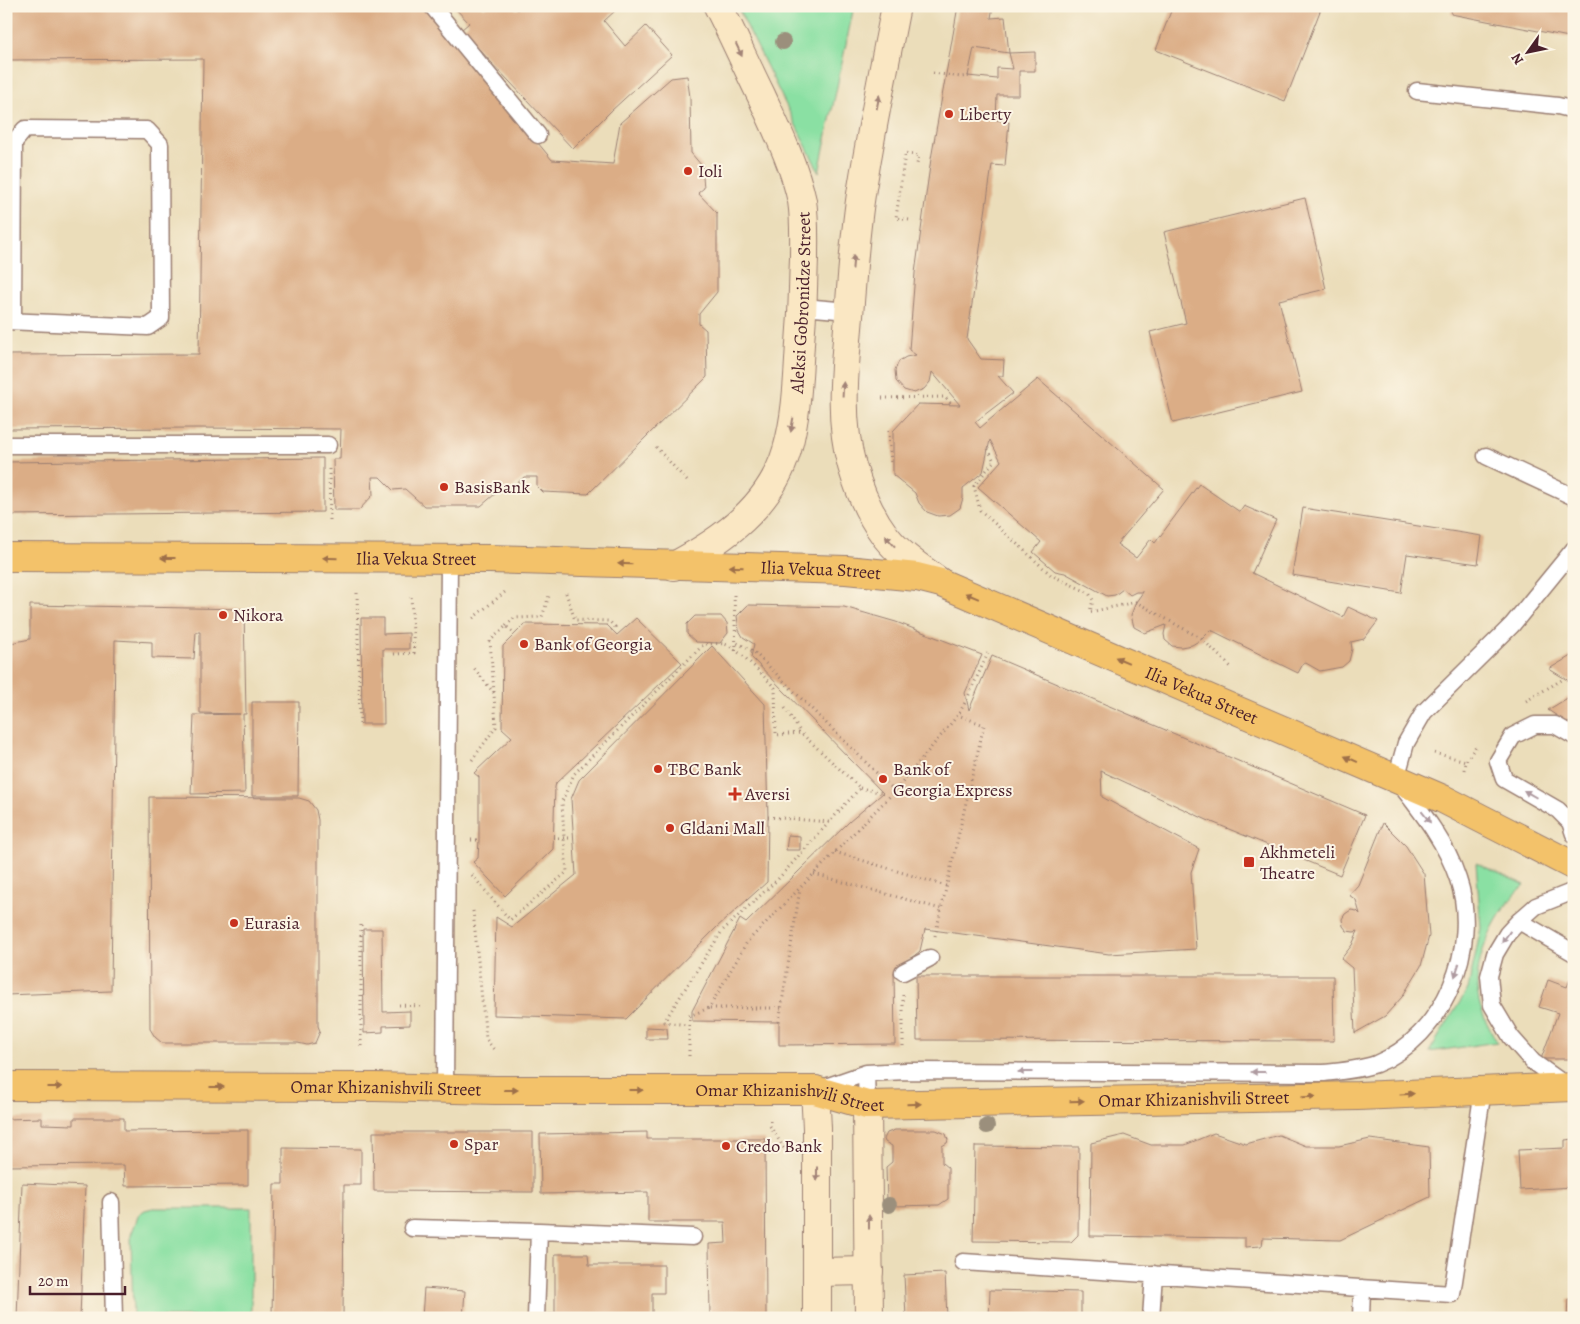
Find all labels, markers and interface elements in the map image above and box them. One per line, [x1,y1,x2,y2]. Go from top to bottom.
north arrow [1502,28,1552,78]
one-way arrow [735,43,743,57]
text: N [1507,49,1528,68]
one-way arrow [874,93,882,109]
place label: Liberty [959,102,1012,126]
marker: Liberty [943,108,955,120]
place label: Ioli [698,159,723,183]
marker: Ioli [682,165,694,177]
street label: Aleksi Gobronidze Street [785,211,816,395]
one-way arrow [850,254,858,270]
one-way arrow [839,381,847,397]
one-way arrow [787,417,795,433]
place label: BasisBank [454,475,530,499]
marker: BasisBank [438,481,450,493]
one-way arrow [885,534,896,547]
street label: Ilia Vekua Street [356,546,476,571]
one-way arrow [159,554,175,562]
one-way arrow [322,554,338,562]
street label: Ilia Vekua Street [760,555,882,585]
one-way arrow [617,560,633,568]
one-way arrow [728,563,744,571]
one-way arrow [965,592,979,600]
place label: Nikora [233,603,284,627]
marker: Nikora [217,609,229,621]
place label: Bank of Georgia [534,632,653,656]
marker: Bank of Georgia [518,638,530,650]
one-way arrow [1115,656,1129,664]
street label: Ilia Vekua Street [1141,660,1262,730]
one-way arrow [1344,755,1358,763]
place label: TBC Bank [668,757,741,781]
place label: Bank of Georgia Express [893,757,1013,802]
marker: TBC Bank [652,763,664,775]
marker: Bank of Georgia Express [877,773,889,785]
place label: Aversi [744,782,790,806]
marker: Aversi [729,788,741,800]
one-way arrow [1524,790,1537,799]
one-way arrow [1420,811,1431,824]
place label: Gldani Mall [680,816,766,840]
marker: Gldani Mall [664,822,676,834]
place label: Akhmeteli Theatre [1259,840,1335,885]
marker: Akhmeteli Theatre [1242,855,1256,869]
place label: Eurasia [244,911,300,935]
marker: Eurasia [228,917,240,929]
one-way arrow [1501,930,1511,944]
one-way arrow [1452,962,1460,977]
one-way arrow [1017,1068,1033,1076]
one-way arrow [1249,1068,1265,1076]
street label: Omar Khizanishvili Street [290,1075,482,1102]
street label: Omar Khizanishvili Street [695,1078,885,1117]
one-way arrow [47,1083,63,1091]
one-way arrow [210,1083,226,1091]
street label: Omar Khizanishvili Street [1098,1085,1290,1113]
one-way arrow [504,1086,520,1094]
one-way arrow [629,1086,645,1094]
one-way arrow [1399,1090,1415,1098]
one-way arrow [1301,1093,1317,1101]
one-way arrow [1069,1097,1085,1105]
one-way arrow [906,1100,922,1108]
place label: Spar [464,1132,498,1156]
place label: Credo Bank [736,1134,822,1158]
marker: Spar [448,1138,460,1150]
marker: Credo Bank [720,1140,732,1152]
one-way arrow [813,1166,821,1182]
one-way arrow [865,1214,873,1230]
scale bar [30,1264,125,1296]
text: 20 m [38,1271,69,1291]

